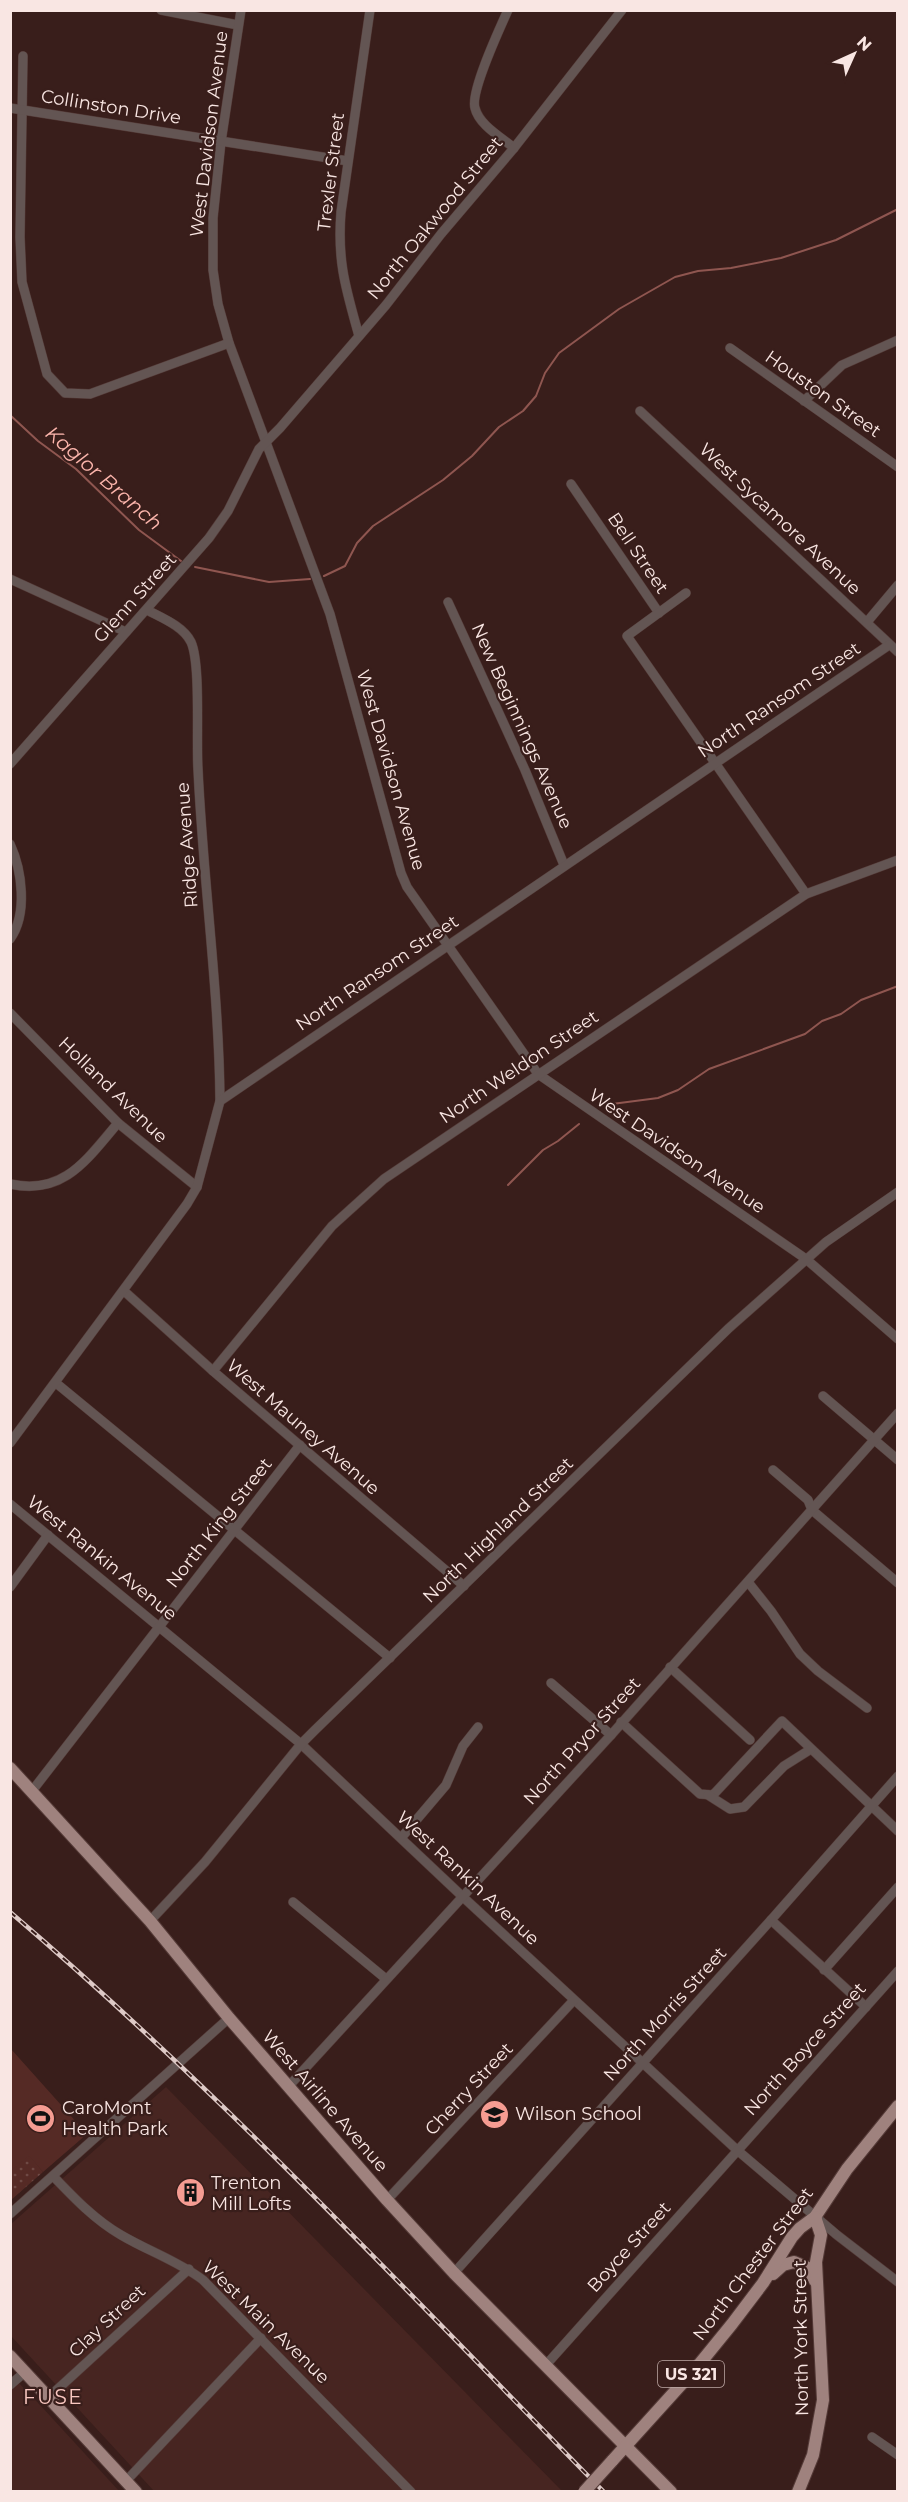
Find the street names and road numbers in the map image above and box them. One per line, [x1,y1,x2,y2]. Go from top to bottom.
street label: West Davidson Avenue [185,29,233,238]
street label: Collinston Drive [39,85,183,129]
street label: Trexler Street [313,111,349,233]
street label: North Oakwood Street [363,132,507,304]
street label: Houston Street [761,346,885,442]
street label: West Sycamore Avenue [695,438,865,600]
street label: Bell Street [603,508,673,598]
street label: Glenn Street [89,549,181,647]
street label: New Beginnings Avenue [467,620,577,832]
street label: North Ransom Street [693,637,865,763]
street label: West Davidson Avenue [352,667,430,873]
street label: Ridge Avenue [172,781,202,909]
street label: North Ransom Street [291,910,463,1036]
street label: North Weldon Street [435,1006,603,1128]
street label: Holland Avenue [54,1032,172,1148]
street label: West Davidson Avenue [585,1084,769,1218]
street label: West Mauney Avenue [222,1354,384,1500]
street label: North Highland Street [418,1452,578,1608]
street label: North King Street [161,1454,277,1592]
street label: West Rankin Avenue [22,1491,182,1625]
street label: North Pryor Street [519,1673,645,1809]
street label: West Rankin Avenue [392,1806,544,1950]
street label: North Morris Street [599,1942,731,2086]
street label: North Boyce Street [739,1978,871,2120]
street label: West Airline Avenue [257,2026,393,2177]
street label: Cherry Street [420,2038,518,2140]
street label: North Chester Street [688,2183,818,2345]
street label: Boyce Street [583,2197,675,2297]
street label: West Main Avenue [198,2256,334,2388]
street label: North York Street [789,2260,813,2416]
street label: Clay Street [64,2280,150,2362]
road number: US 321 [658,2361,724,2387]

